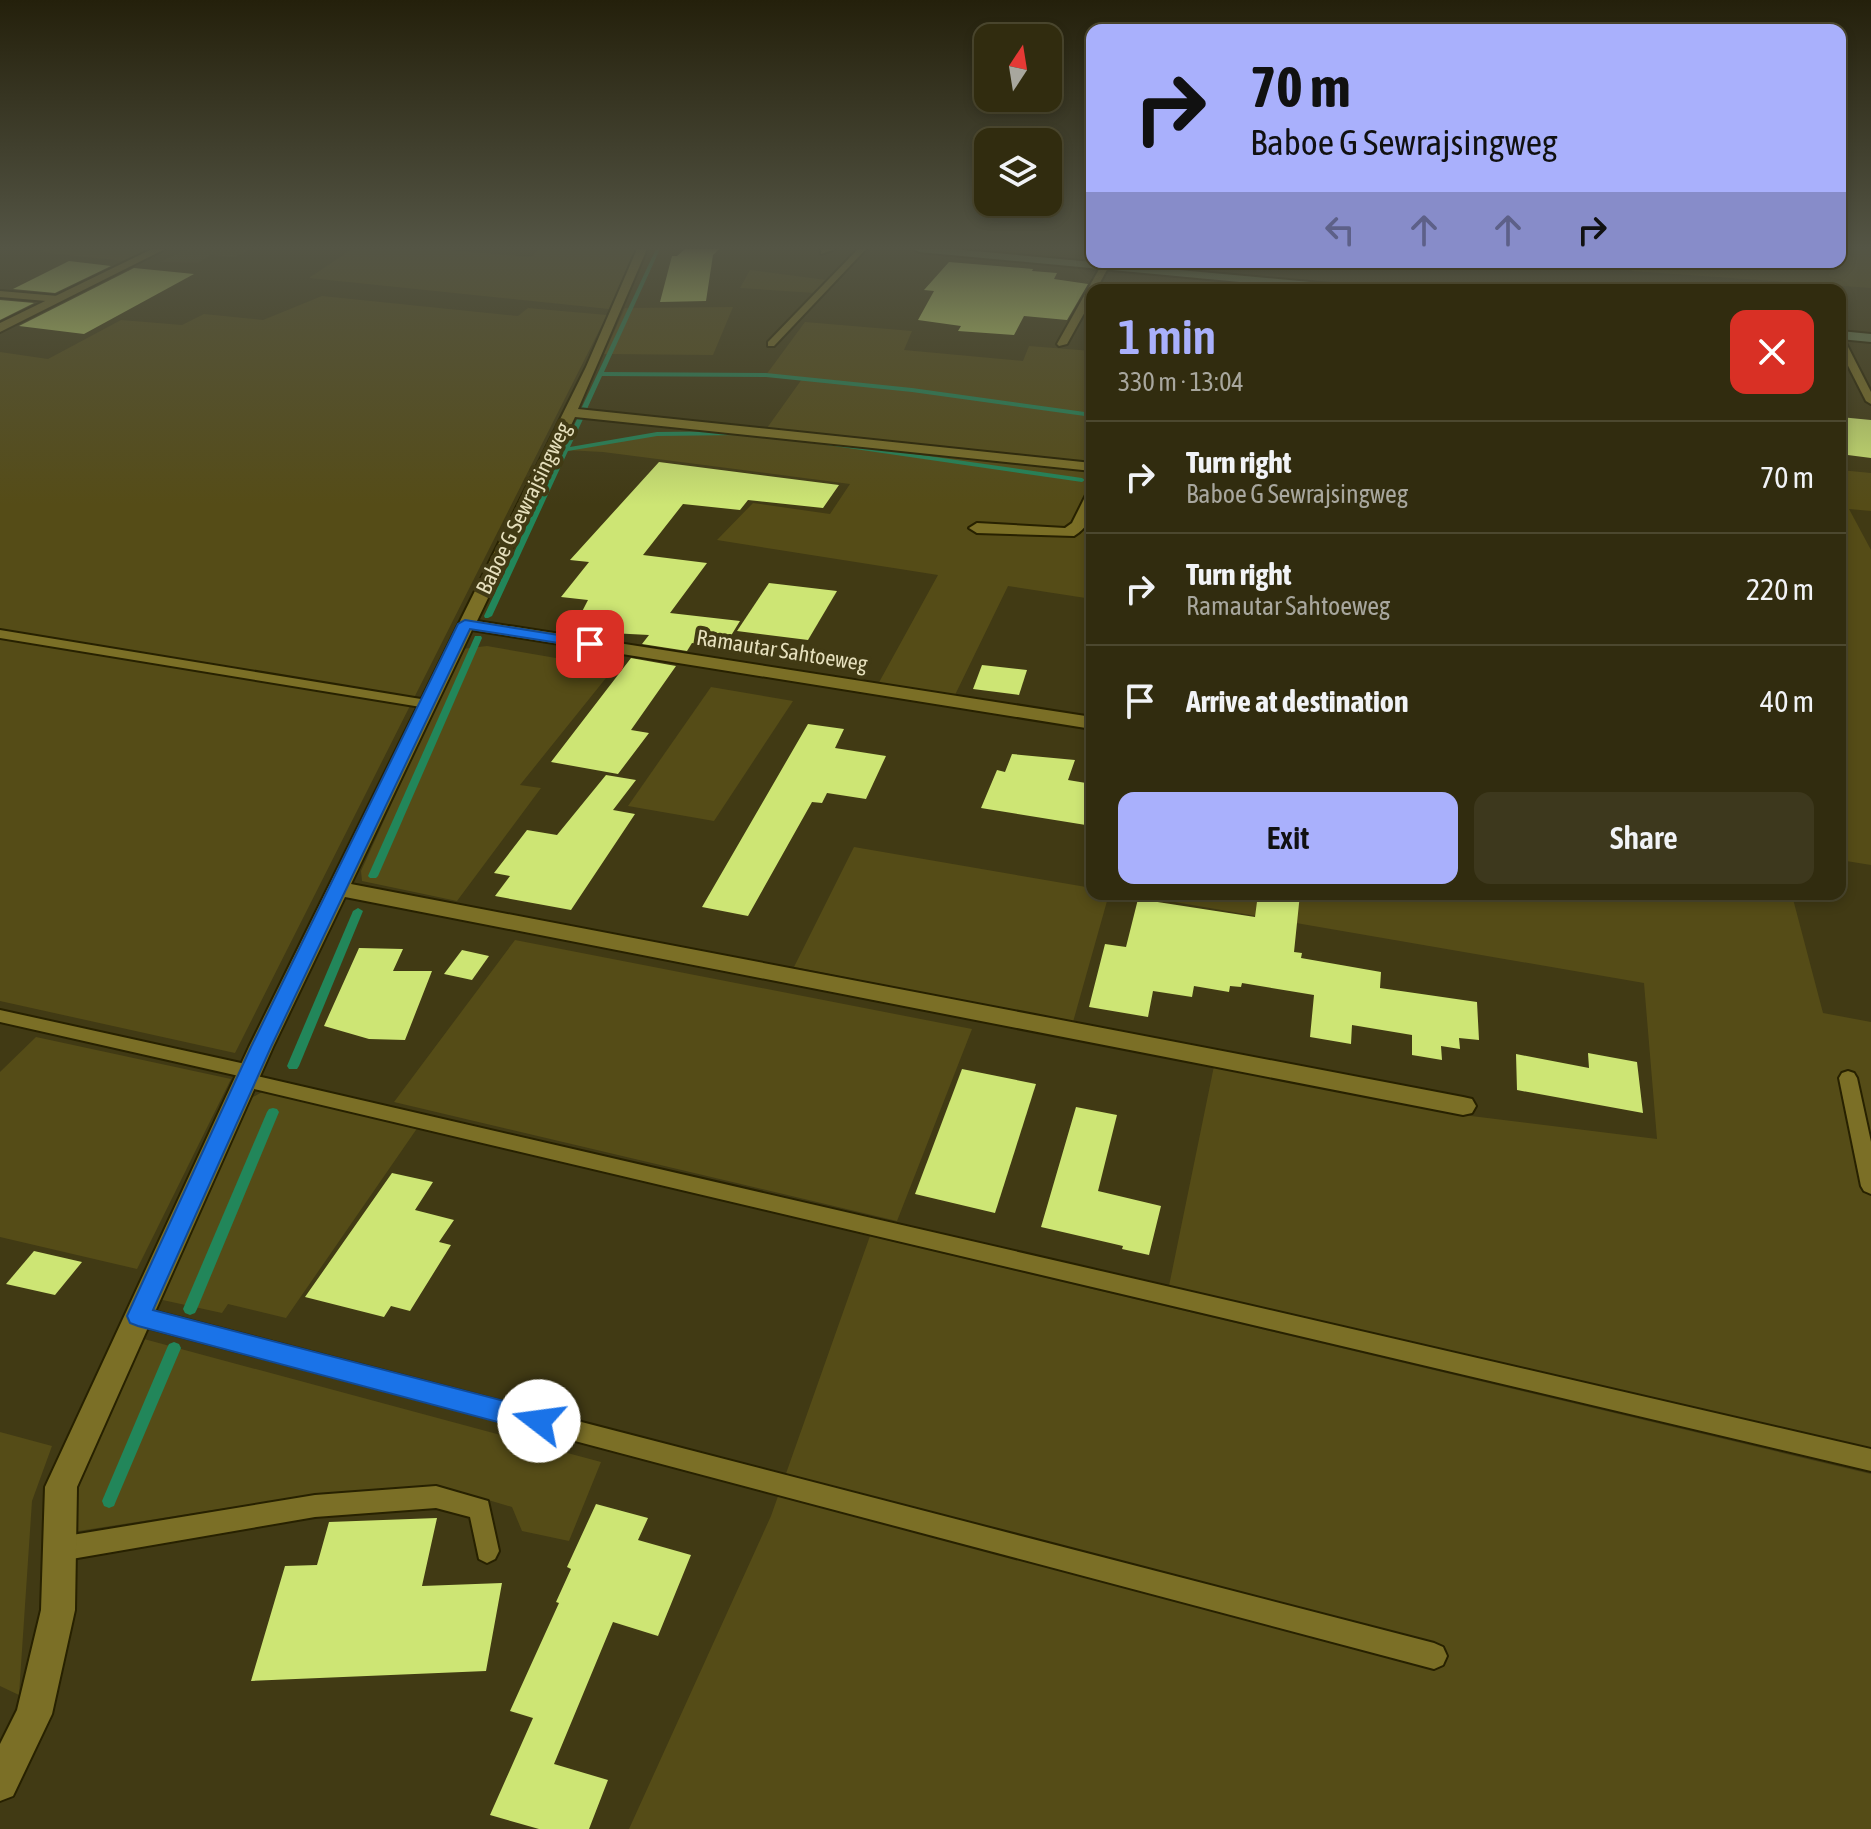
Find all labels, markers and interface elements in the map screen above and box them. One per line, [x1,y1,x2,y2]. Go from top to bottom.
north arrow [974,24,1062,112]
map controls [974,24,1062,216]
text: 70 m [1250,55,1351,119]
icon: right [1118,56,1222,160]
text: Baboe G Sewrajsingweg [1250,121,1557,163]
button: layers [974,128,1062,216]
icon: left [1318,208,1362,252]
icon: ahead [1402,208,1446,252]
icon: ahead [1486,208,1530,252]
icon: right [1570,208,1614,252]
text: 1 min [1118,309,1216,364]
button: close [1730,310,1814,394]
text: 330 m · 13:04 [1118,367,1244,397]
street label: Baboe G Sewrajsingweg [470,417,576,598]
text: Turn right [1186,445,1292,479]
icon: right [1118,455,1162,499]
text: 70 m [1760,460,1814,494]
text: Baboe G Sewrajsingweg [1186,479,1408,509]
text: Turn right [1186,557,1292,591]
icon: right [1118,567,1162,611]
text: 220 m [1746,572,1814,606]
text: Ramautar Sahtoeweg [1186,591,1390,621]
pin [556,610,624,678]
icon: arrive [568,622,612,666]
street label: Ramautar Sahtoeweg [695,624,870,676]
icon: arrive [1118,679,1162,723]
text: Arrive at destination [1186,684,1408,718]
text: 40 m [1760,684,1814,718]
button: Exit [1118,792,1458,884]
button: Share [1474,792,1814,884]
position arrow [497,1379,581,1463]

